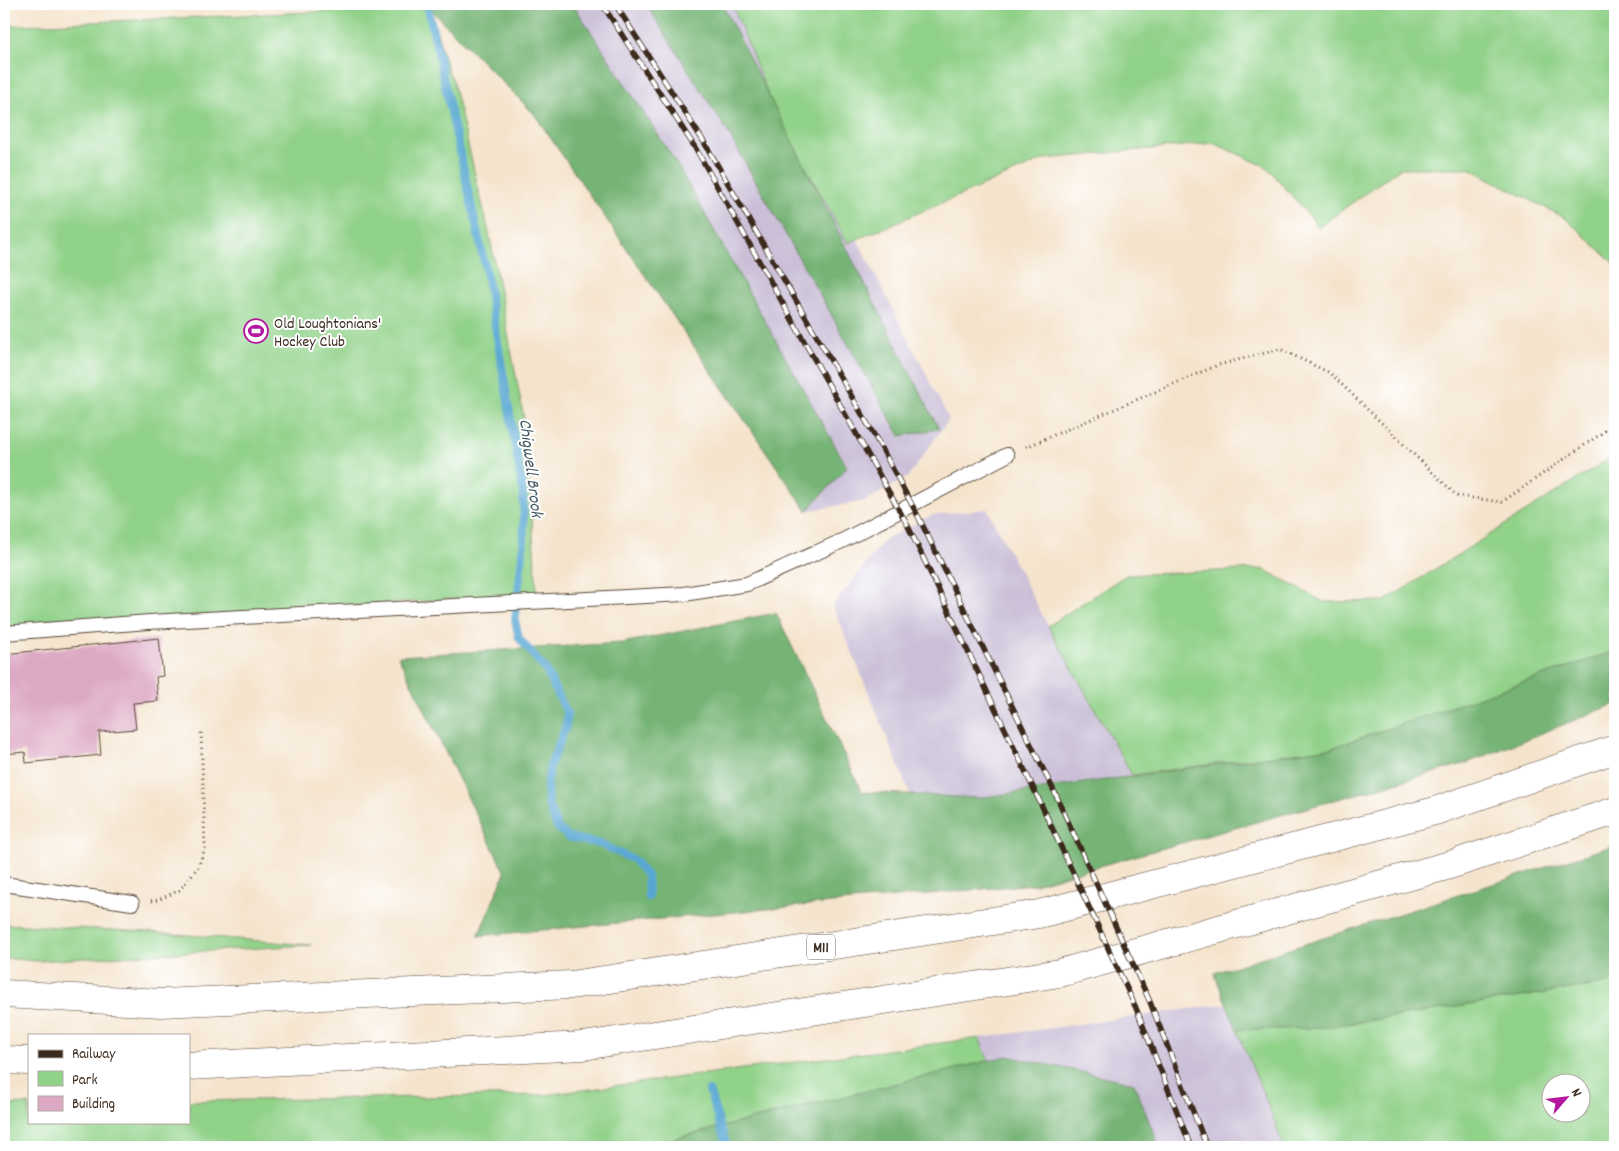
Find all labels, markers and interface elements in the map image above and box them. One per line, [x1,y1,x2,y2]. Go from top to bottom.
place label: Old Loughtonians' Hockey Club [274,313,381,354]
sports icon: Old Loughtonians' Hockey Club [243,318,269,344]
water label: Chigwell Brook [511,418,548,521]
road number: M11 [807,934,835,960]
legend [28,1034,190,1124]
text: Railway [72,1044,116,1066]
text: Park [72,1070,98,1092]
north arrow [1542,1074,1592,1124]
text: N [1565,1085,1586,1101]
text: Building [72,1094,115,1116]

